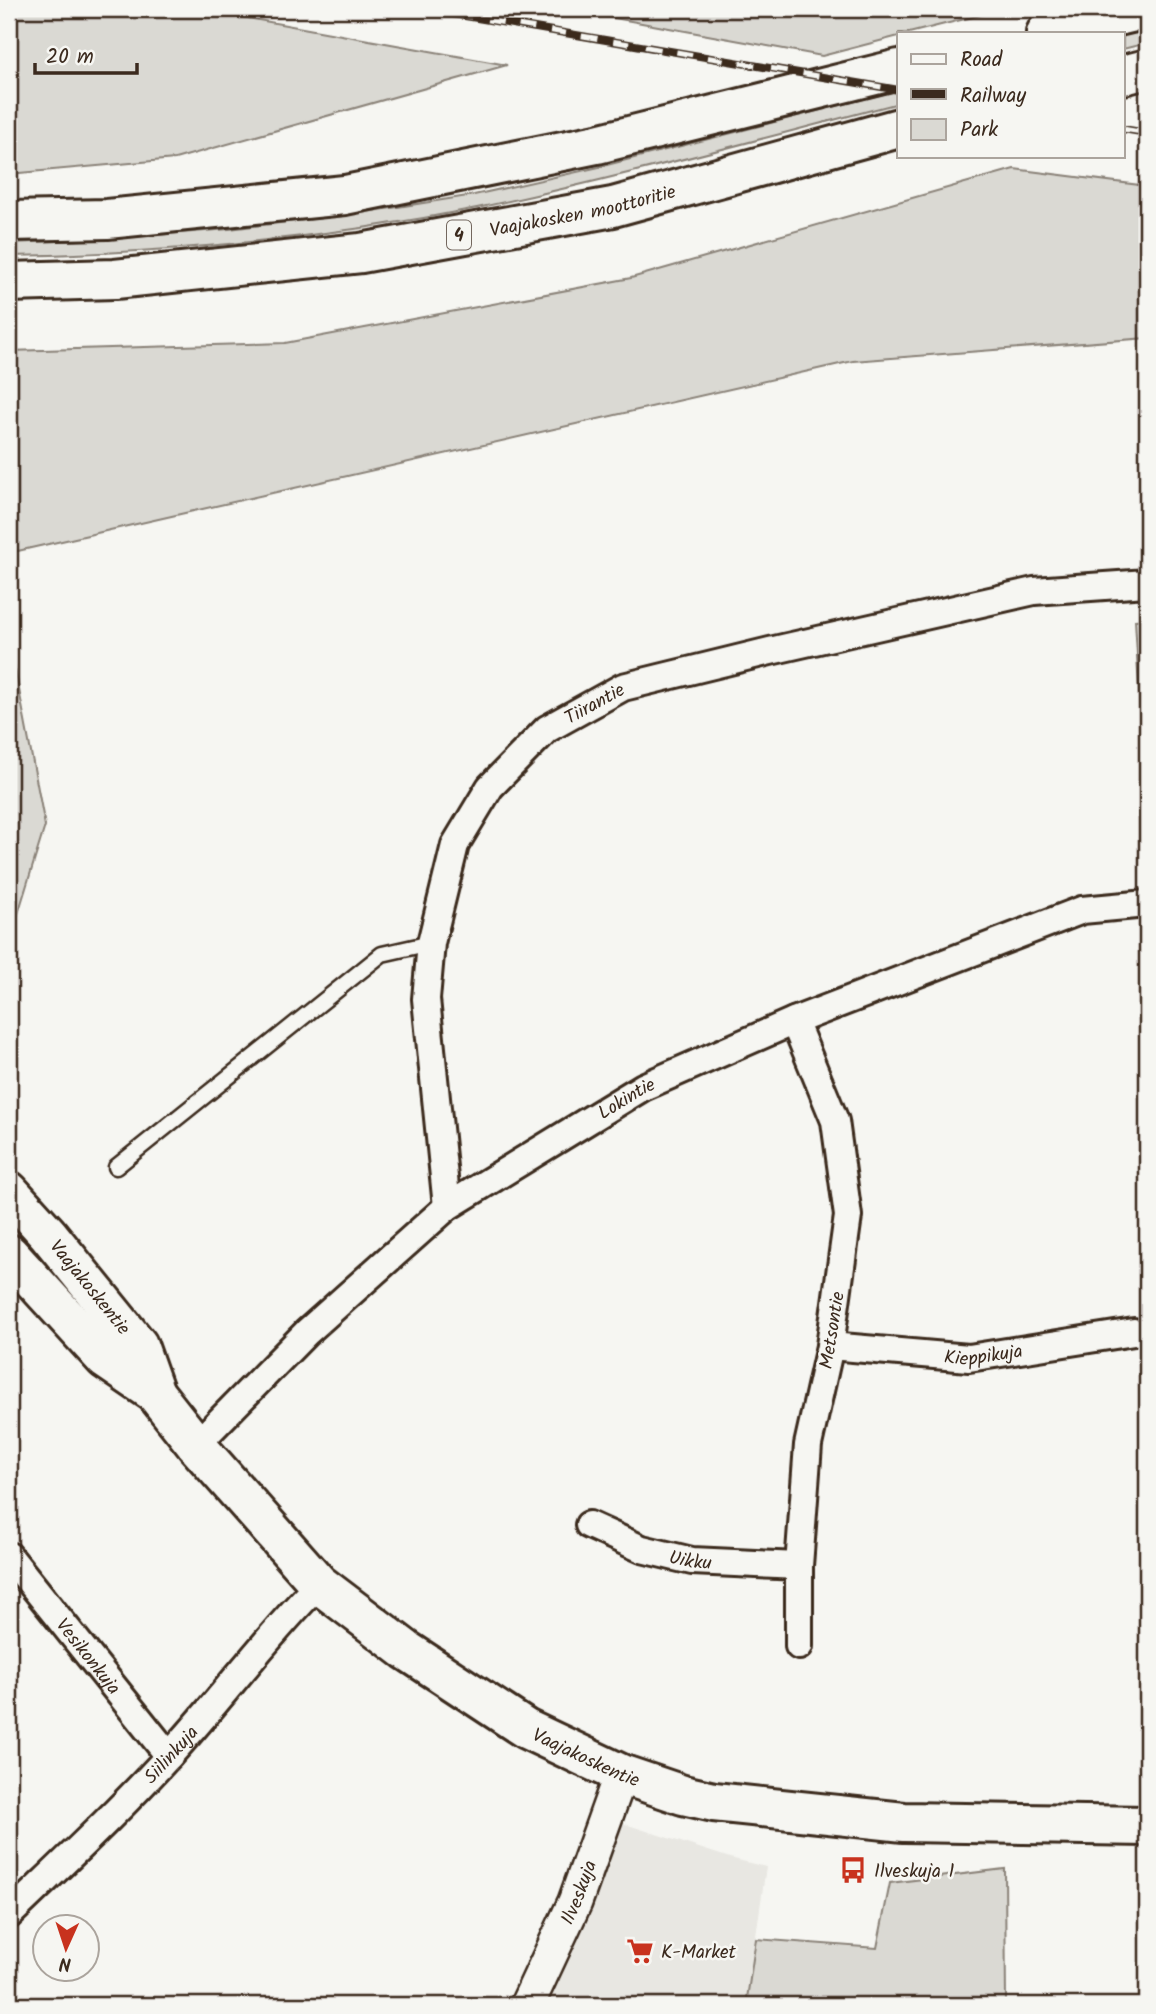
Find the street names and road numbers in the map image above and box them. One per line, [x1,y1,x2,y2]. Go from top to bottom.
street label: Vaajakosken moottoritie [487,177,680,246]
road number: 4 [447,220,471,249]
street label: Tiirantie [559,676,631,734]
street label: Lokintie [592,1070,661,1128]
street label: Vaajakoskentie [41,1234,138,1343]
street label: Metsontie [812,1289,854,1371]
street label: Kieppikuja [943,1337,1025,1375]
street label: Uikku [666,1543,712,1579]
street label: Vesikonkuja [47,1612,127,1702]
street label: Siilinkuja [137,1719,207,1792]
street label: Vaajakoskentie [527,1721,644,1796]
street label: Ilveskuja [553,1856,606,1930]

